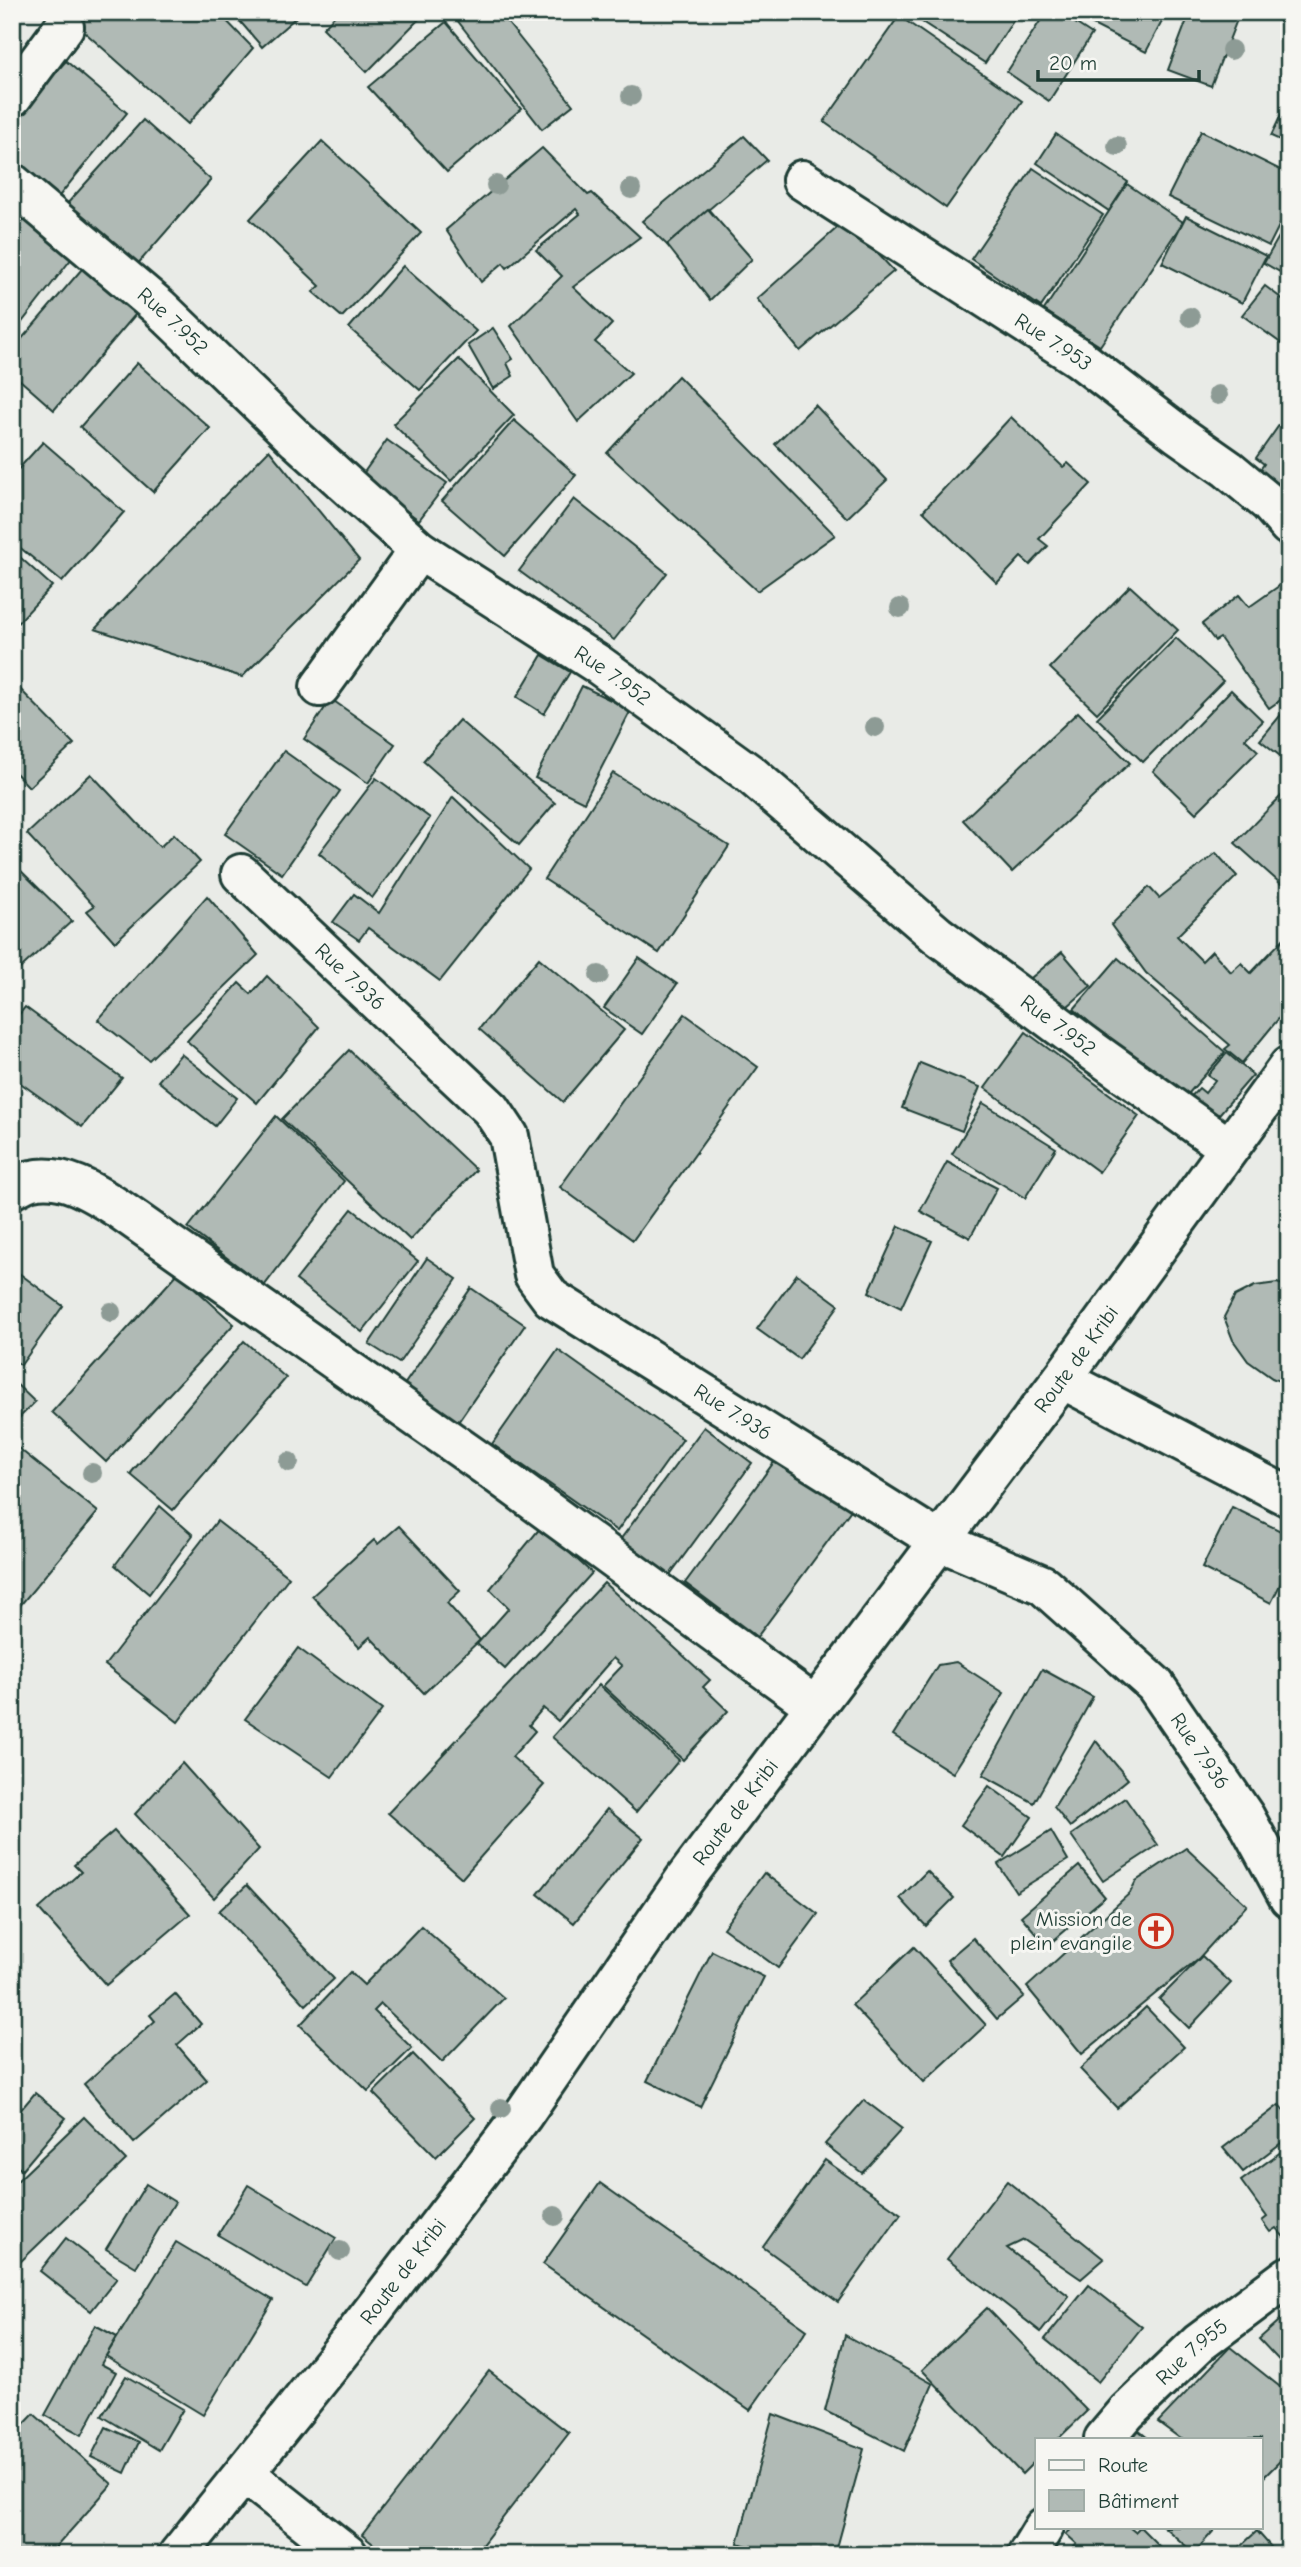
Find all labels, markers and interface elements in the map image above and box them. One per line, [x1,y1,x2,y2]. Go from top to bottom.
scale bar [1038,38,1200,82]
text: 20 m [1049,51,1097,75]
street label: Rue 7.952 [133,282,213,360]
street label: Rue 7.953 [1010,308,1097,376]
street label: Rue 7.952 [570,641,655,710]
street label: Rue 7.936 [310,938,390,1015]
street label: Rue 7.952 [1016,989,1101,1061]
street label: Route de Kribi [1029,1301,1123,1417]
street label: Rue 7.936 [690,1379,776,1445]
street label: Rue 7.936 [1166,1708,1234,1794]
street label: Route de Kribi [688,1754,783,1870]
place label: Mission de plein evangile [1010,1907,1132,1955]
church icon: Mission de plein evangile [1137,1912,1175,1950]
street label: Route de Kribi [355,2214,451,2329]
street label: Rue 7.955 [1151,2314,1232,2390]
legend [1035,2438,1262,2528]
text: Route [1098,2453,1148,2477]
text: Bâtiment [1098,2489,1179,2513]

